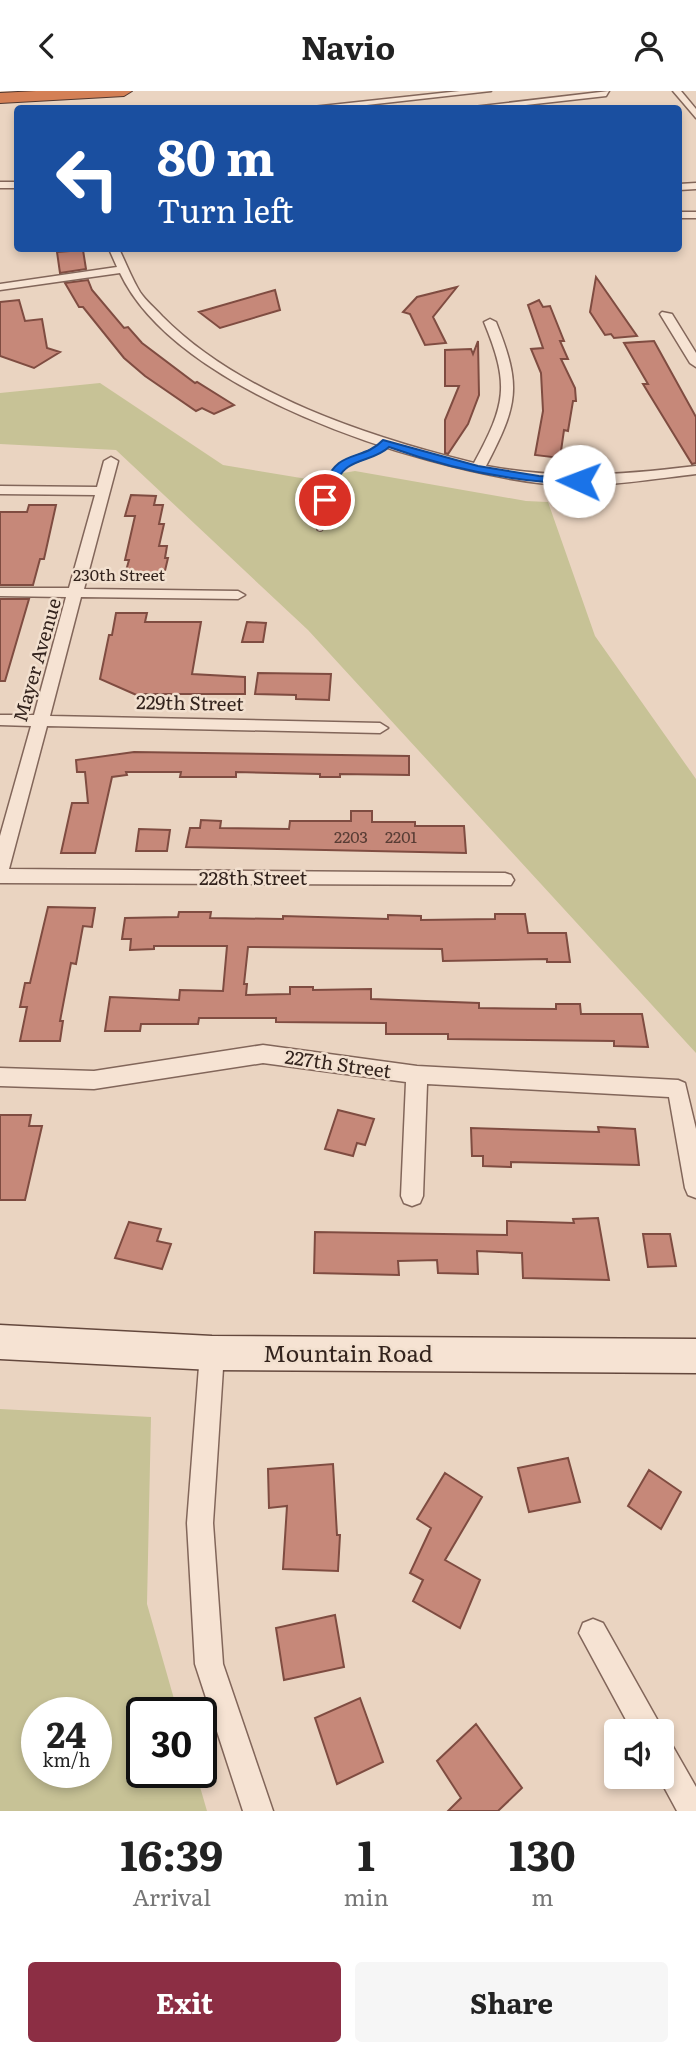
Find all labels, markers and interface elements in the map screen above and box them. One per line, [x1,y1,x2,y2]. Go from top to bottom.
text: Navio [301,22,395,70]
icon: back [28,27,66,65]
icon: person [630,27,668,65]
text: 80 m [157,118,275,191]
icon: left [42,133,133,224]
text: Turn left [157,185,294,233]
position arrow [542,444,616,518]
pin [295,470,355,530]
icon: arrive [306,481,344,519]
street label: 230th Street [73,562,166,586]
street label: Mayer Avenue [5,594,67,725]
street label: 229th Street [136,687,244,717]
house number: 2203 [334,824,368,848]
house number: 2201 [385,824,417,848]
street label: 228th Street [199,863,307,891]
street label: 227th Street [283,1042,393,1084]
street label: Mountain Road [263,1335,433,1369]
speed limit sign: 30 [126,1697,217,1788]
text: 24 [47,1707,86,1759]
map controls [604,1719,674,1789]
button: sound [604,1719,674,1789]
text: km/h [43,1746,90,1773]
text: 16:39 [120,1822,223,1884]
text: 1 [357,1822,375,1884]
text: 130 [509,1822,576,1884]
text: Arrival [132,1879,211,1913]
text: min [344,1879,389,1913]
text: m [531,1879,554,1913]
button: Exit [28,1962,341,2042]
button: Share [355,1962,668,2042]

